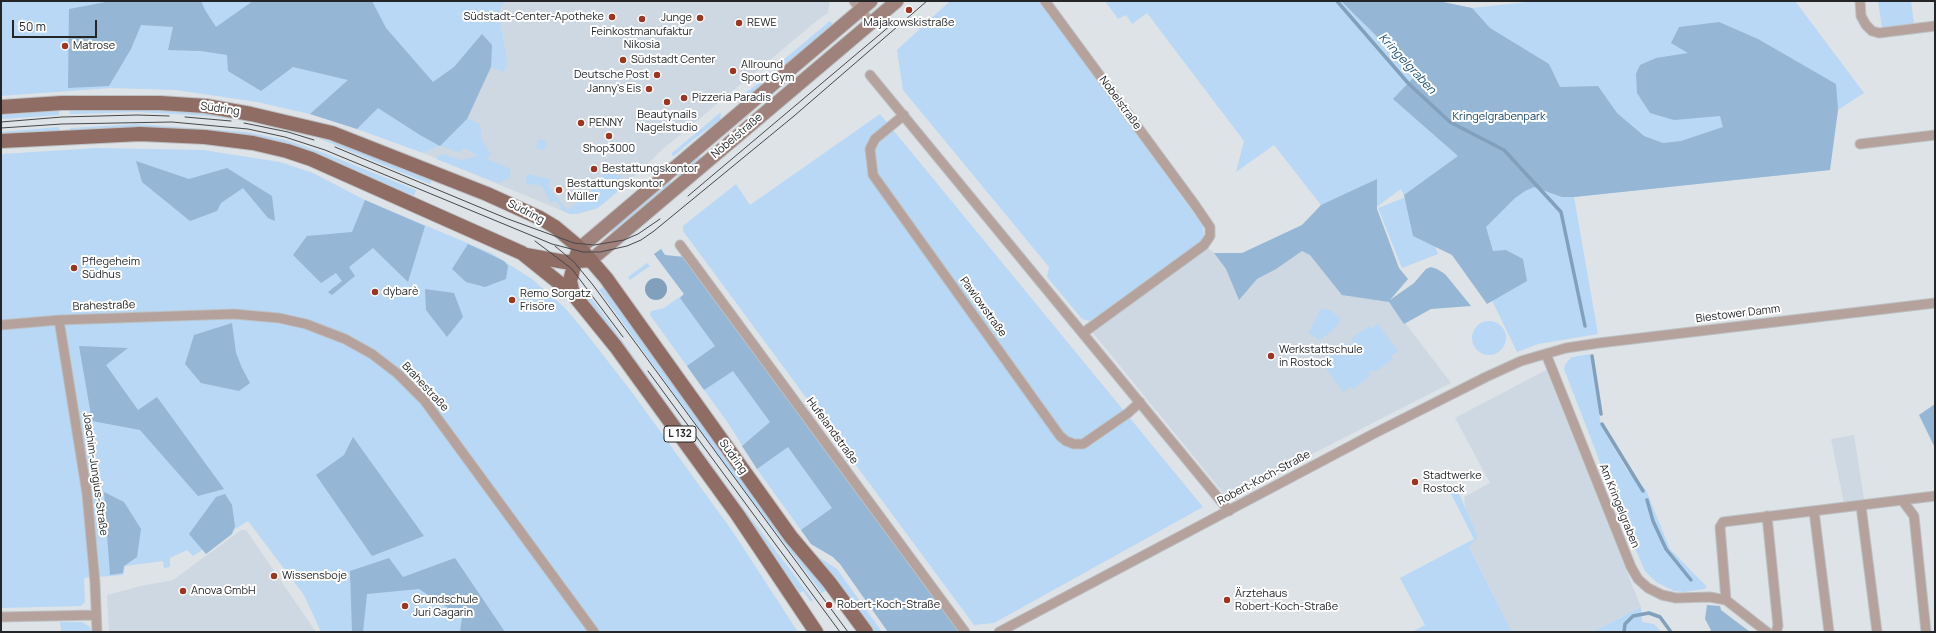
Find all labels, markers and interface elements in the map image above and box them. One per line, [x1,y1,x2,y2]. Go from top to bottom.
marker: Majakowskistraße [904,5,914,15]
place label: Südstadt-Center-Apotheke [464,10,604,24]
place label: Junge [661,11,692,25]
scale bar [14,12,99,38]
marker: Südstadt-Center-Apotheke [607,12,617,22]
marker: Junge [695,13,705,23]
marker: Feinkostmanufaktur Nikosia [637,14,647,24]
place label: REWE [747,16,777,30]
place label: Majakowskistraße [864,16,954,30]
text: 50 m [19,18,46,35]
marker: REWE [734,18,744,28]
place label: Feinkostmanufaktur Nikosia [591,25,693,51]
water label: Kringelgraben [1375,31,1439,97]
place label: Matrose [73,39,115,53]
marker: Matrose [60,41,70,51]
place label: Südstadt Center [631,53,715,67]
marker: Südstadt Center [618,55,628,65]
place label: Allround Sport Gym [741,58,794,84]
marker: Allround Sport Gym [728,66,738,76]
place label: Deutsche Post [574,68,649,82]
marker: Deutsche Post [652,70,662,80]
street label: Nobelstraße [1096,74,1144,132]
place label: Janny's Eis [587,82,641,96]
marker: Janny's Eis [644,84,654,94]
place label: Pizzeria Paradis [692,91,771,105]
marker: Pizzeria Paradis [679,93,689,103]
marker: Beautynails Nagelstudio [662,97,672,107]
street label: Südring [200,100,240,118]
place label: Beautynails Nagelstudio [636,108,698,134]
park label: Kringelgrabenpark [1453,110,1545,124]
street label: Nobelstraße [709,111,765,161]
place label: PENNY [589,116,623,130]
marker: PENNY [576,118,586,128]
marker: Shop3000 [604,131,614,141]
place label: Shop3000 [583,142,635,156]
place label: Bestattungskontor [602,162,698,176]
marker: Bestattungskontor [589,164,599,174]
place label: Bestattungskontor Müller [567,177,663,203]
marker: Bestattungskontor Müller [554,185,564,195]
street label: Südring [505,197,547,227]
place label: Pflegeheim Südhus [82,255,140,281]
marker: Pflegeheim Südhus [69,263,79,273]
street label: Pawlowstraße [957,274,1009,340]
place label: dybarè [383,285,418,299]
marker: dybarè [370,287,380,297]
place label: Remo Sorgatz Frisöre [520,287,591,313]
marker: Remo Sorgatz Frisöre [507,295,517,305]
street label: Brahestraße [72,298,136,314]
street label: Biestower Damm [1695,302,1781,326]
place label: Werkstattschule in Rostock [1279,343,1363,369]
marker: Werkstattschule in Rostock [1266,351,1276,361]
street label: Brahestraße [399,360,451,414]
street label: Hufelandstraße [803,395,861,467]
street label: Joachim-Jungius-Straße [80,411,110,537]
road number: L 132 [664,426,696,442]
street label: Südring [716,437,750,477]
street label: Robert-Koch-Straße [1215,448,1313,508]
street label: Am Kringelgraben [1596,462,1642,550]
place label: Stadtwerke Rostock [1423,469,1482,495]
marker: Stadtwerke Rostock [1410,477,1420,487]
place label: Wissensboje [282,569,347,583]
marker: Wissensboje [269,571,279,581]
place label: Anova GmbH [191,584,255,598]
marker: Anova GmbH [178,586,188,596]
place label: Ärztehaus Robert-Koch-Straße [1235,587,1338,613]
place label: Grundschule Juri Gagarin [413,593,478,619]
marker: Ärztehaus Robert-Koch-Straße [1222,595,1232,605]
place label: Robert-Koch-Straße [837,598,940,612]
marker: Robert-Koch-Straße [824,600,834,610]
marker: Grundschule Juri Gagarin [400,601,410,611]

